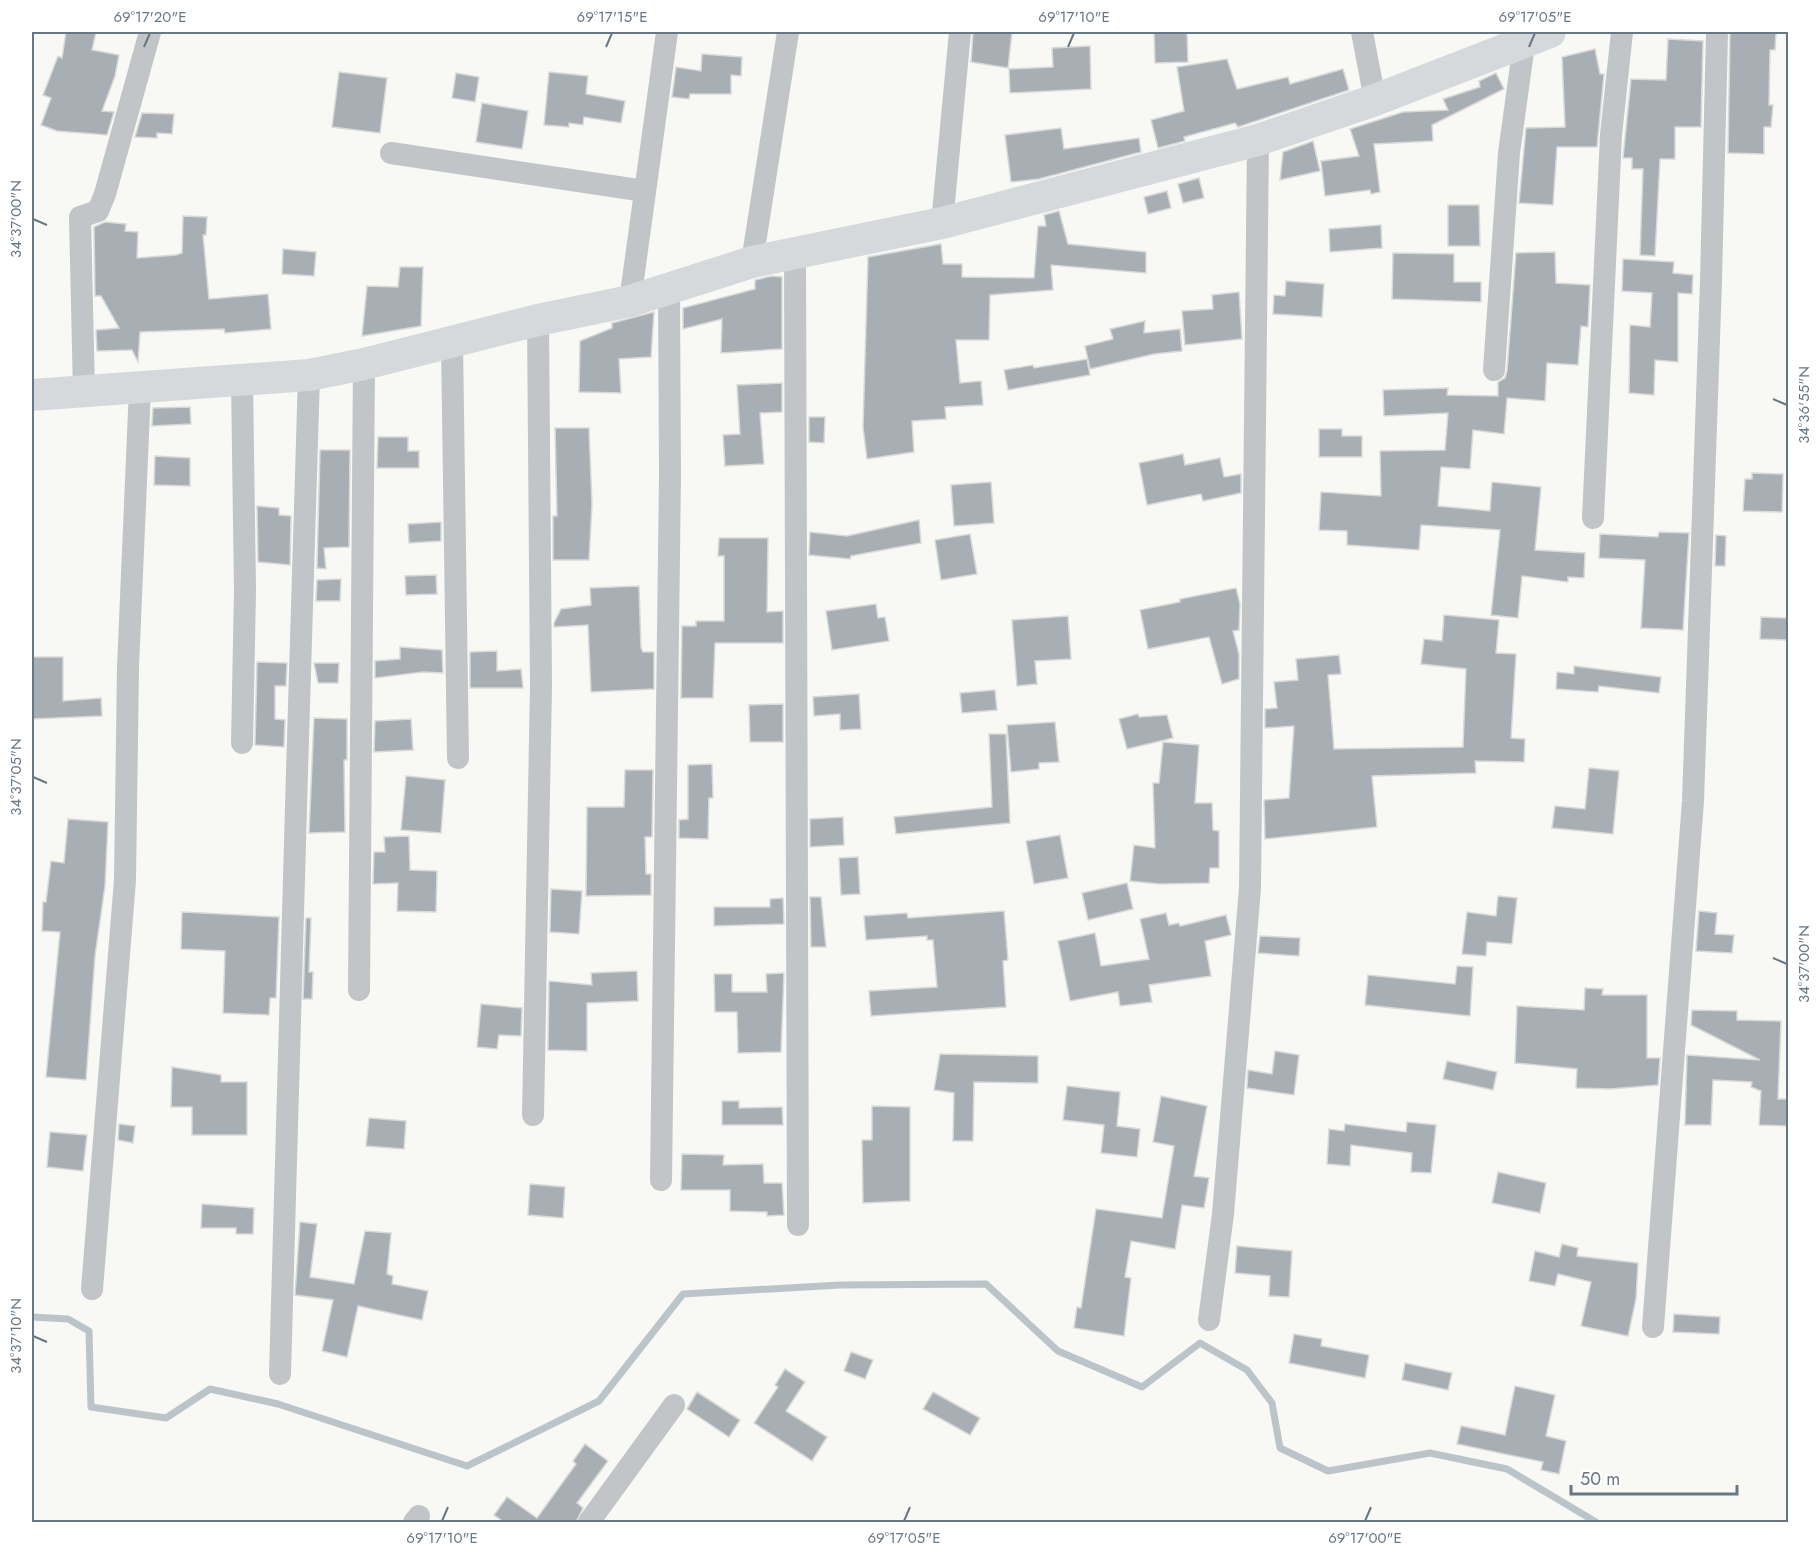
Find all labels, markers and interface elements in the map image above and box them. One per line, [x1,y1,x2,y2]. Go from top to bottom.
text: 69°17'20"E [113,6,187,28]
text: 69°17'15"E [577,6,647,28]
text: 69°17'10"E [1038,6,1110,28]
text: 69°17'05"E [1498,6,1572,28]
text: 34°37'00"N [5,180,27,258]
text: 34°36'55"N [1793,366,1815,444]
text: 34°37'05"N [5,738,27,816]
text: 34°37'00"N [1793,925,1815,1003]
text: 34°37'10"N [5,1298,27,1374]
scale bar [1571,1458,1738,1496]
text: 50 m [1580,1466,1620,1492]
text: 69°17'10"E [406,1527,478,1549]
text: 69°17'05"E [867,1527,941,1549]
text: 69°17'00"E [1328,1527,1402,1549]

